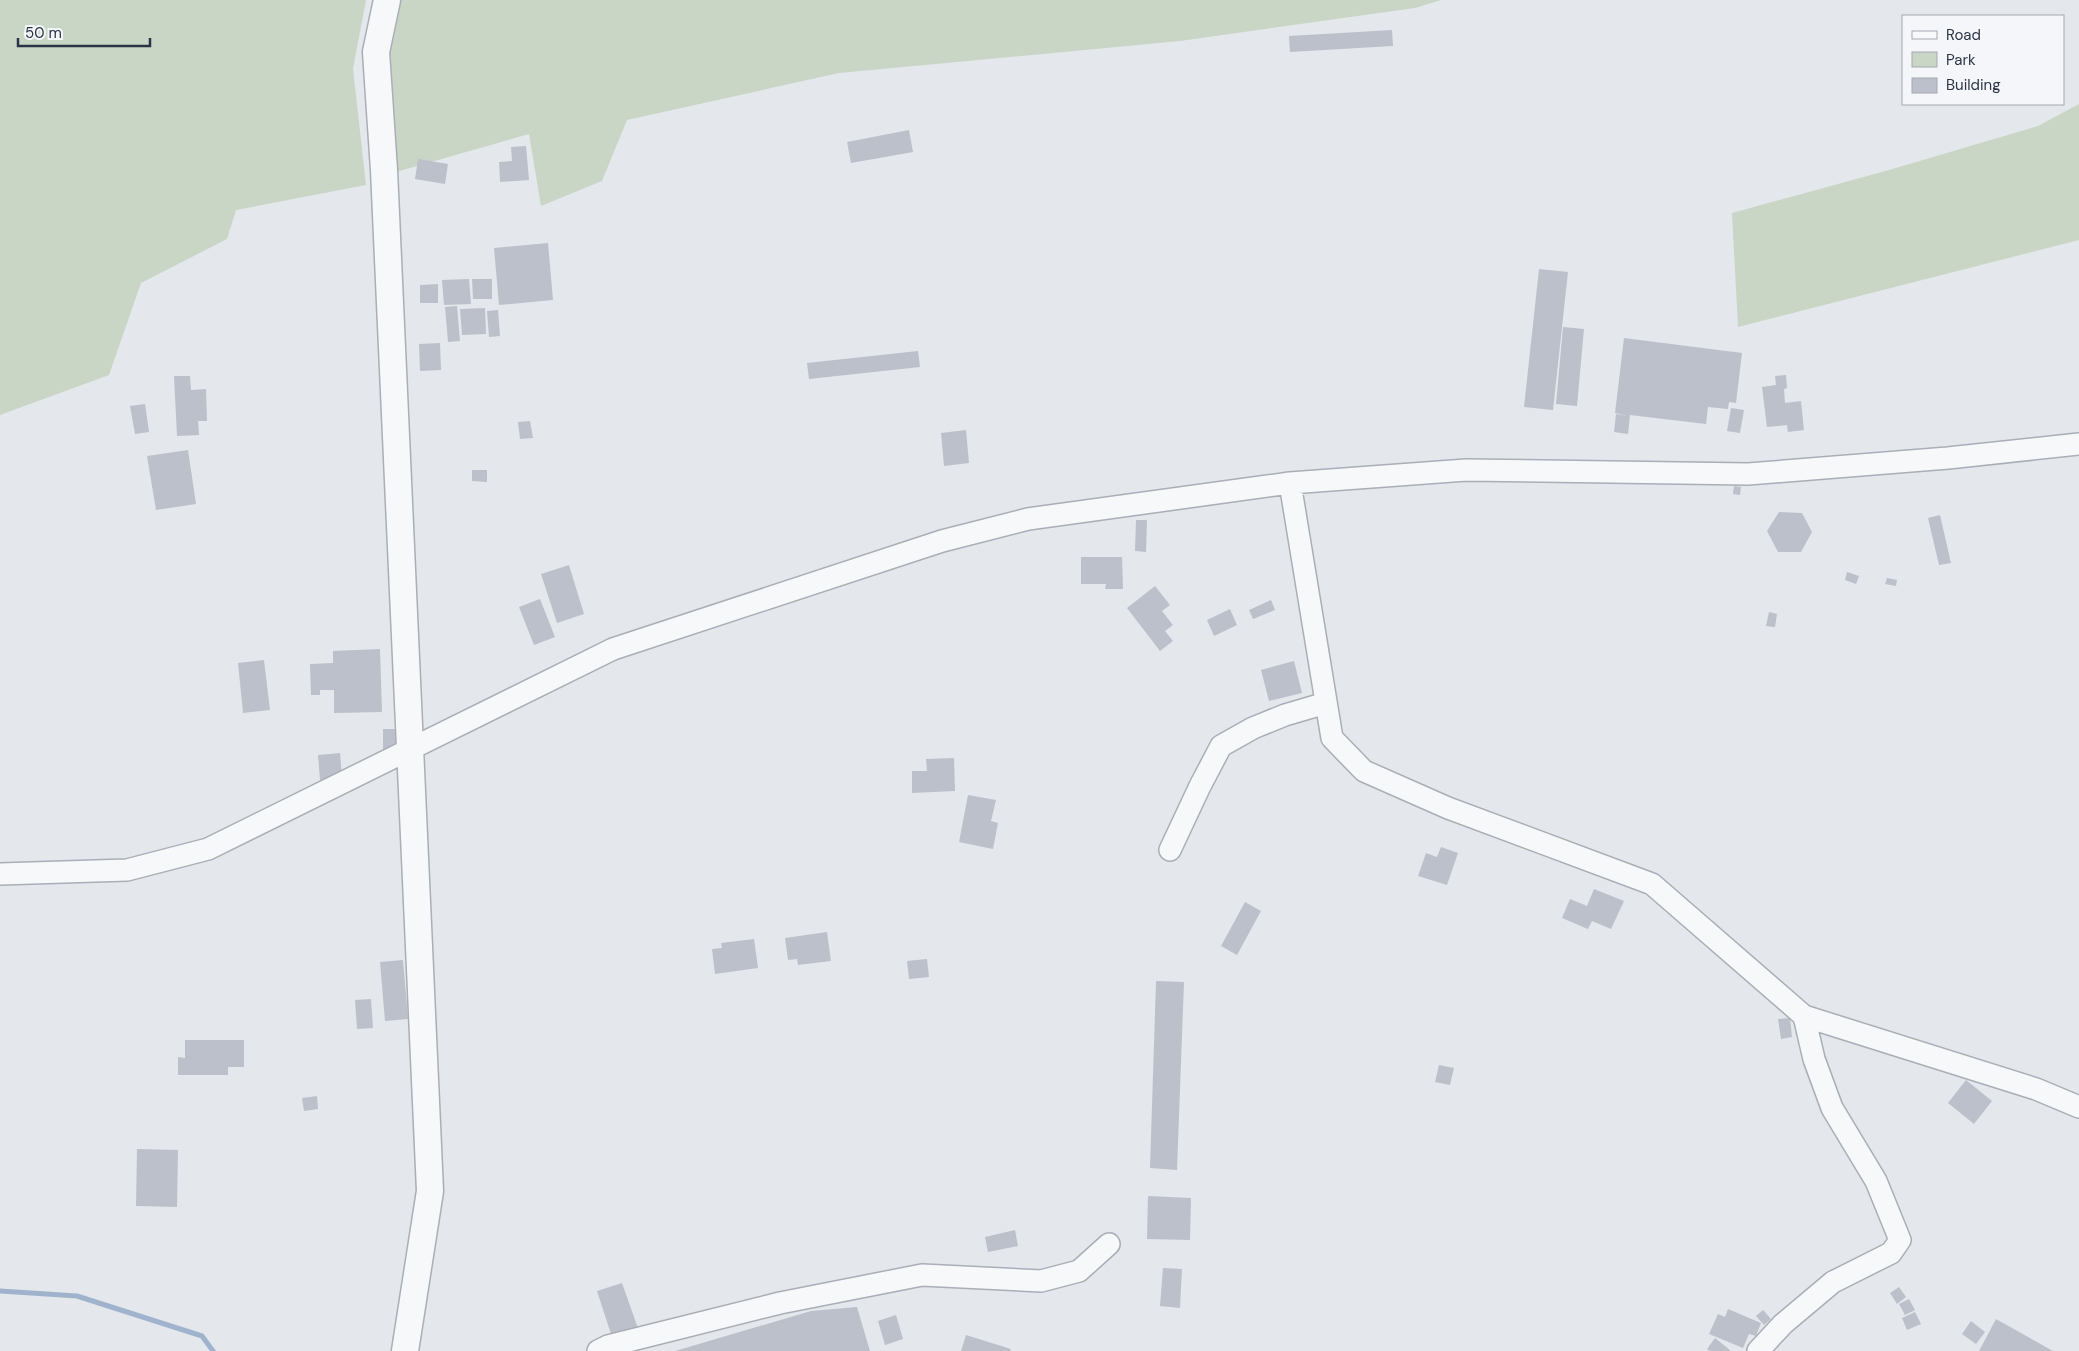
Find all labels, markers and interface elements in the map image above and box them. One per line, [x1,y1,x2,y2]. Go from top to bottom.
scale bar [18,15,150,47]
legend [1902,15,2064,105]
text: 50 m [25,23,62,43]
text: Road [1946,25,1981,45]
text: Park [1946,50,1976,70]
text: Building [1946,75,2001,95]

